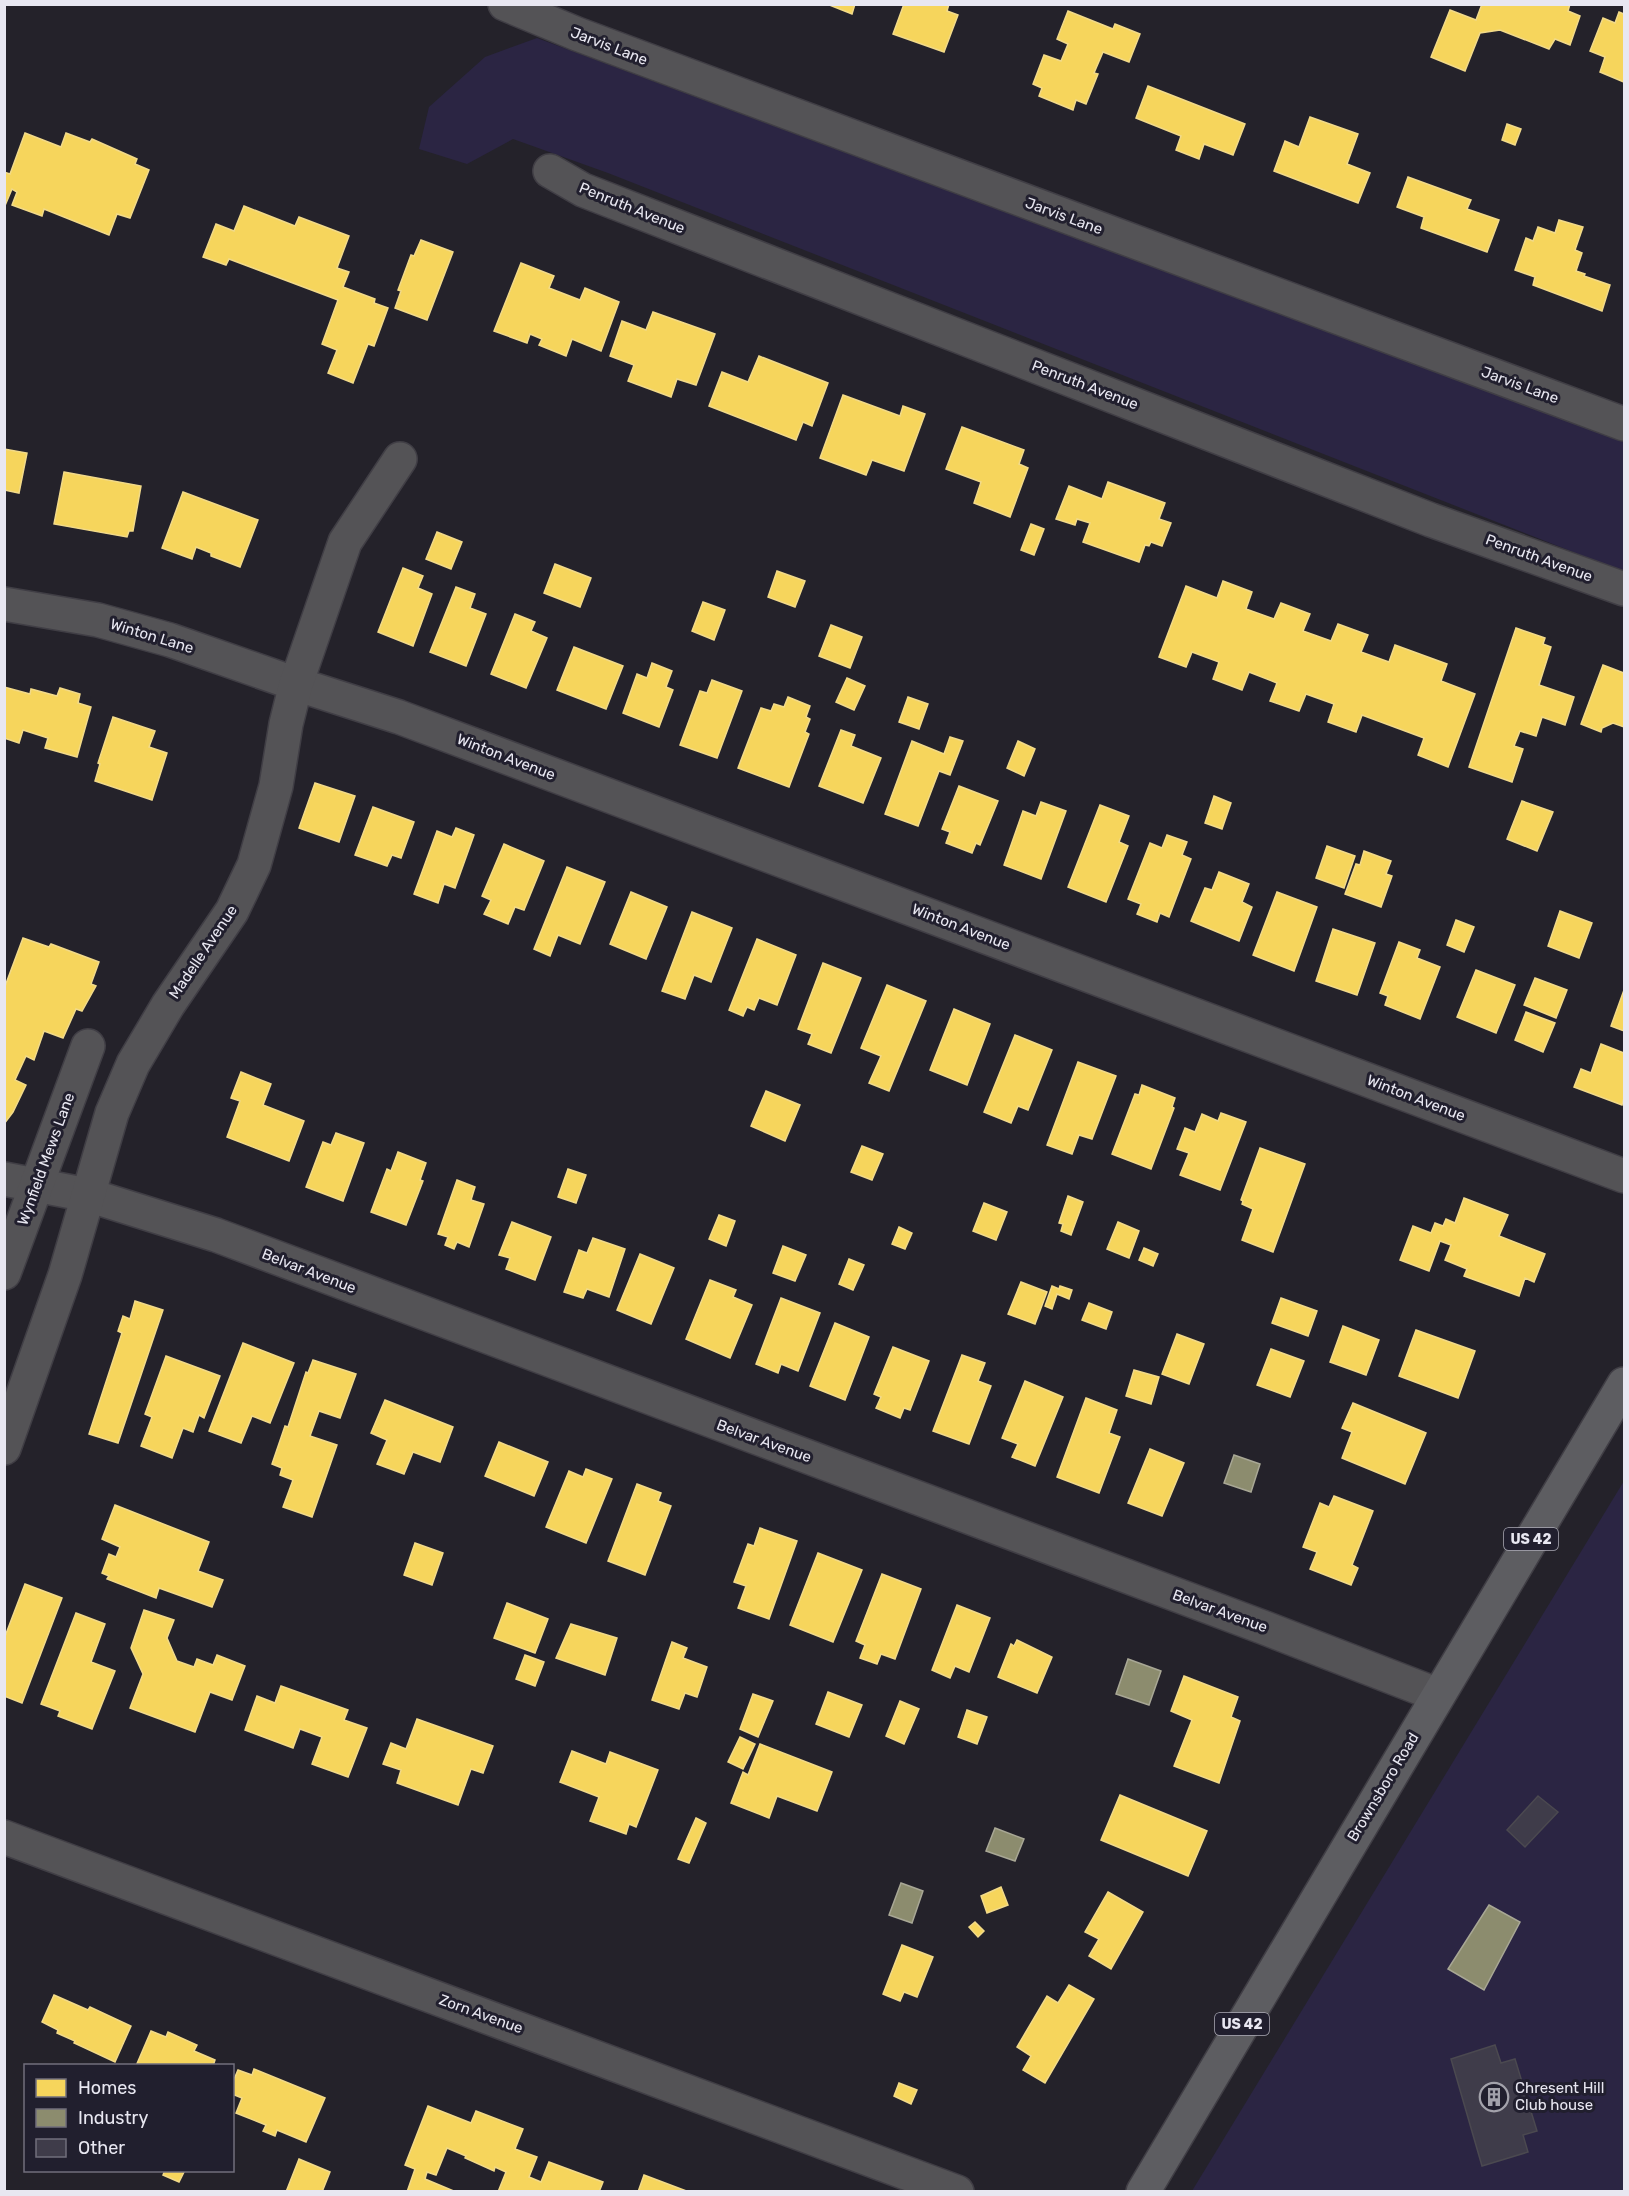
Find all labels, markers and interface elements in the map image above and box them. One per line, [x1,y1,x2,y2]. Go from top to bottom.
street label: Jarvis Lane [568,23,650,69]
street label: Penruth Avenue [576,179,688,237]
street label: Jarvis Lane [1023,194,1105,238]
street label: Penruth Avenue [1029,356,1141,414]
street label: Jarvis Lane [1479,363,1561,407]
street label: Penruth Avenue [1483,530,1595,586]
street label: Winton Lane [108,615,196,657]
street label: Winton Avenue [454,730,558,784]
street label: Winton Avenue [909,900,1013,954]
street label: Madelle Avenue [165,902,241,1002]
street label: Winton Avenue [1364,1071,1468,1125]
street label: Wynfield Mews Lane [14,1090,78,1228]
street label: Belvar Avenue [259,1245,359,1297]
street label: Belvar Avenue [714,1416,814,1466]
road number: US 42 [1504,1528,1558,1550]
street label: Belvar Avenue [1170,1586,1270,1636]
street label: Brownsboro Road [1343,1729,1423,1845]
street label: Zorn Avenue [437,1990,525,2038]
road number: US 42 [1215,2013,1269,2035]
legend [24,2064,234,2172]
text: Homes [78,2077,136,2099]
place label: Chresent Hill Club house [1515,2079,1604,2114]
building icon: Chresent Hill Club house [1478,2081,1510,2113]
text: Industry [78,2107,148,2129]
text: Other [78,2137,125,2159]

